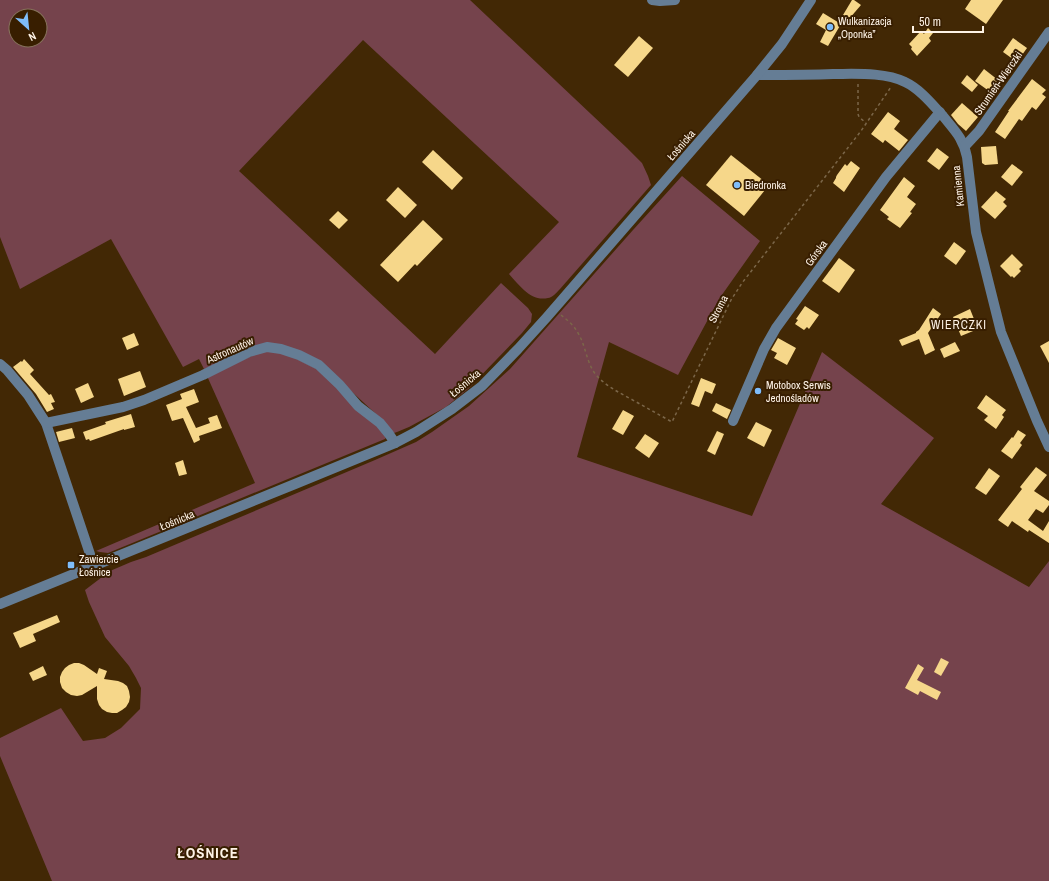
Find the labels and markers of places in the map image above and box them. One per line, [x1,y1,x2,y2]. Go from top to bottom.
place label: Wulkanizacja „Oponka” [838,14,891,41]
marker: Wulkanizacja „Oponka” [825,22,835,32]
place label: Biedronka [745,178,786,192]
marker: Biedronka [732,180,742,190]
place label: Motobox Serwis Jednośladów [766,378,831,405]
marker: Motobox Serwis Jednośladów [753,386,763,396]
place label: Zawiercie Łośnice [79,552,119,579]
marker: Zawiercie Łośnice [66,560,76,570]

